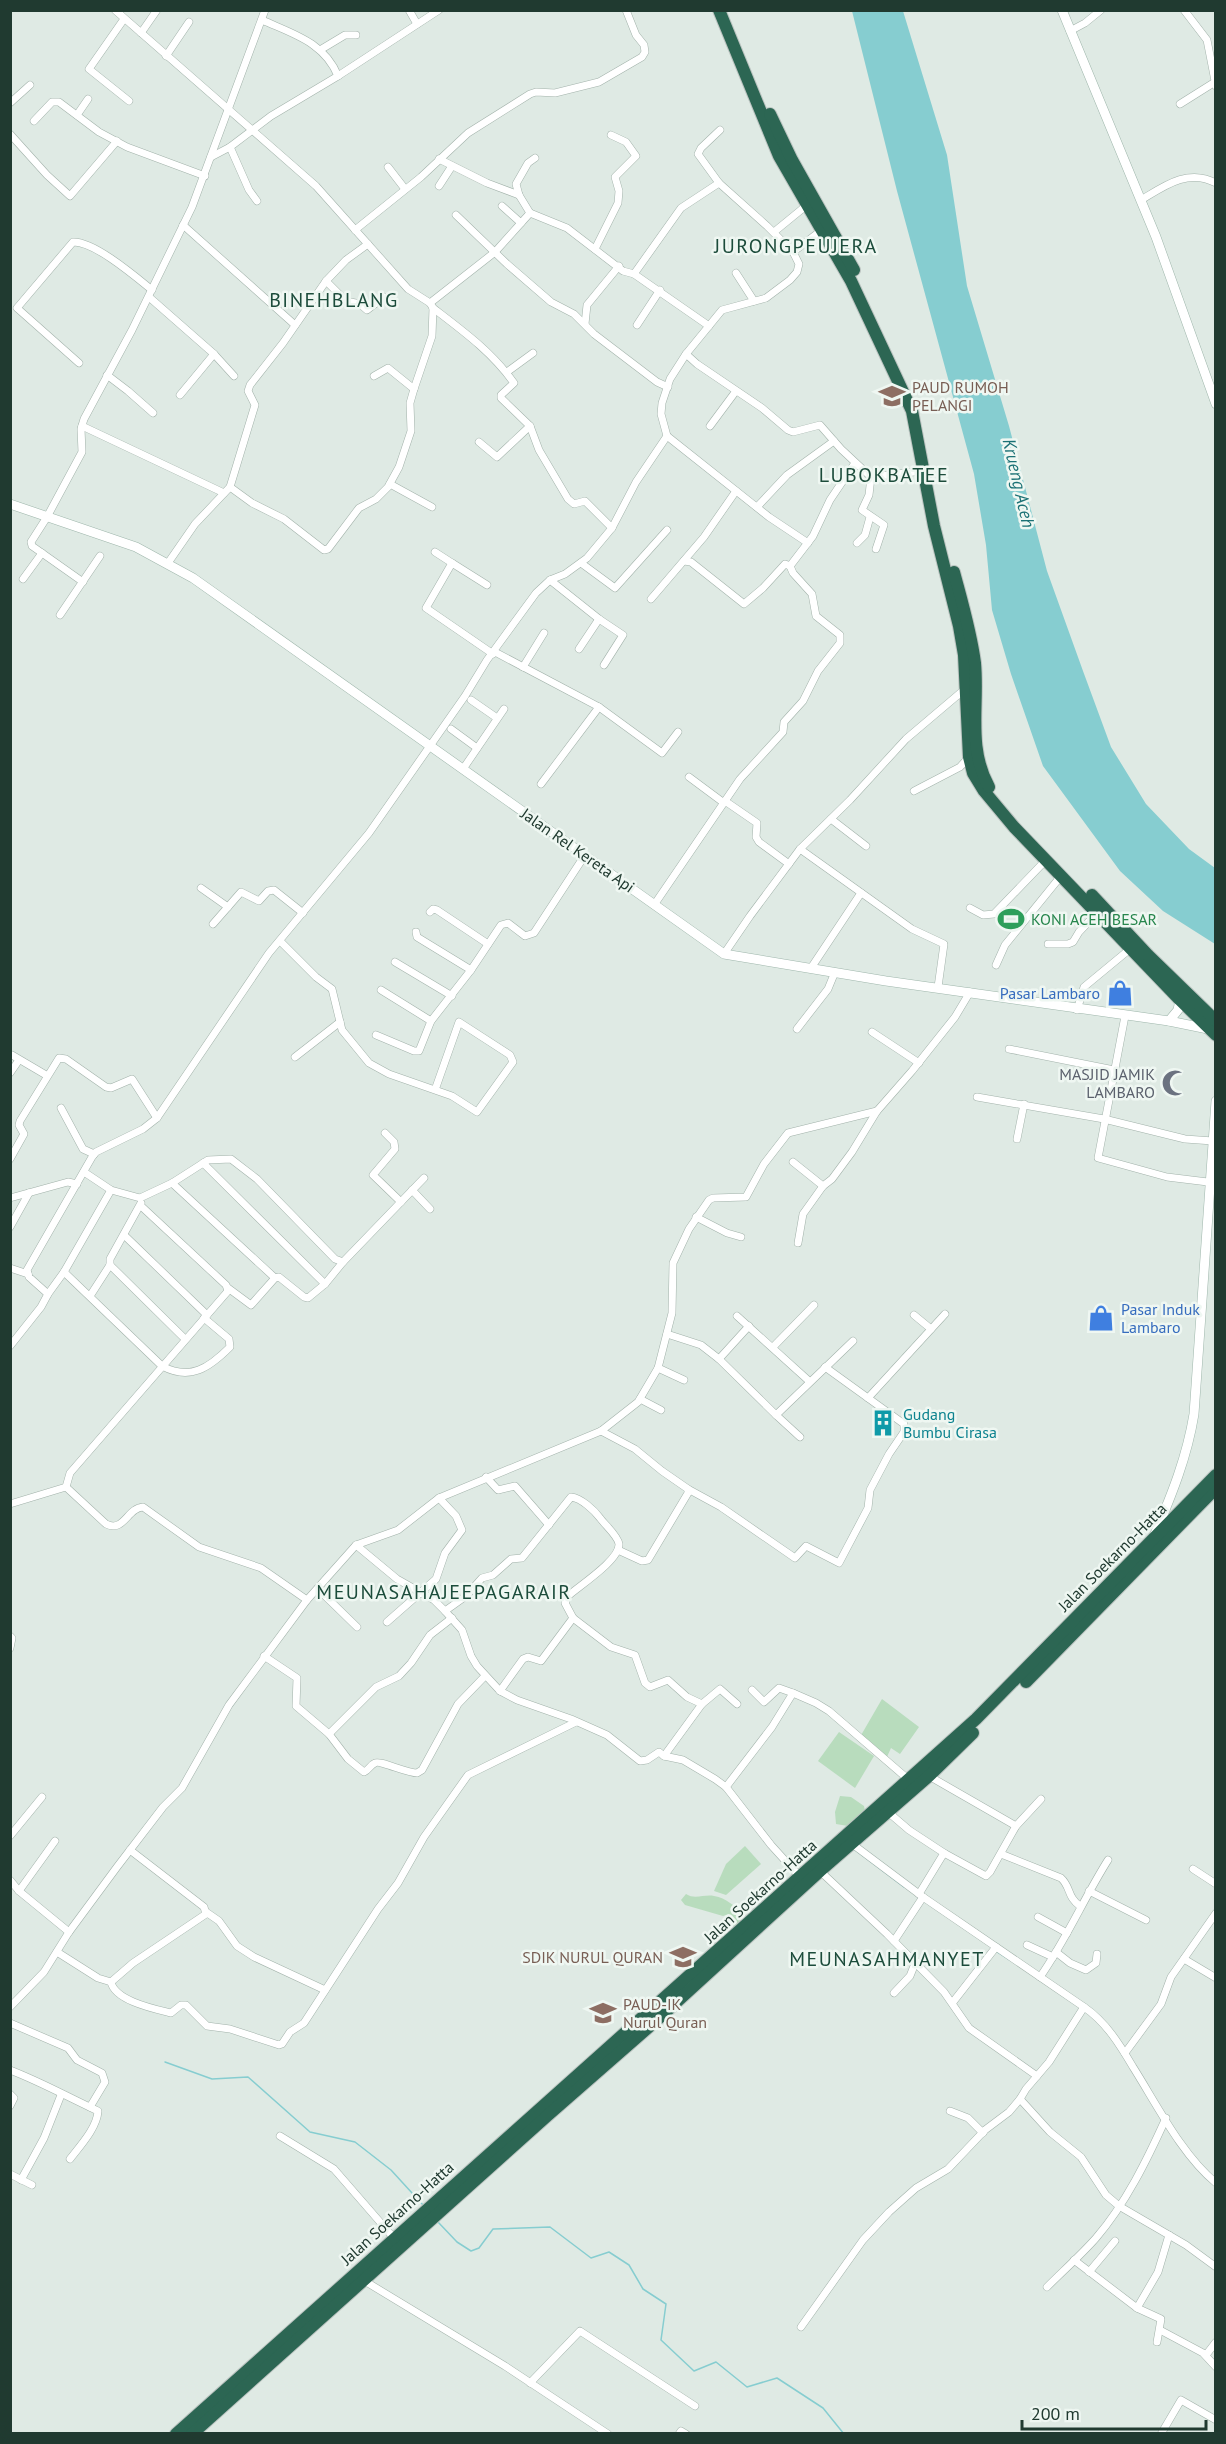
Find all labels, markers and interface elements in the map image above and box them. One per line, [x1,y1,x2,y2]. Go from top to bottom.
district label: JURONGPEUJERA [713,233,878,259]
district label: BINEHBLANG [269,287,399,313]
place label: PAUD RUMOH PELANGI [912,377,1009,415]
school or university icon: PAUD RUMOH PELANGI [877,381,907,411]
water label: Krueng Aceh [998,436,1040,530]
district label: LUBOKBATEE [819,462,949,488]
street label: Jalan Rel Kereta Api [516,803,639,897]
sports icon: KONI ACEH BESAR [996,904,1026,934]
place label: KONI ACEH BESAR [1031,909,1157,929]
shop icon: Pasar Lambaro [1105,978,1135,1008]
place label: Pasar Lambaro [1000,983,1100,1003]
place label: MASJID JAMIK LAMBARO [1059,1064,1155,1102]
mosque icon: MASJID JAMIK LAMBARO [1160,1068,1190,1098]
place label: Pasar Induk Lambaro [1121,1299,1200,1337]
shop icon: Pasar Induk Lambaro [1086,1303,1116,1333]
place label: Gudang Bumbu Cirasa [903,1404,997,1442]
building icon: Gudang Bumbu Cirasa [868,1408,898,1438]
street label: Jalan Soekarno-Hatta [1053,1499,1170,1616]
district label: MEUNASAHAJEEPAGARAIR [316,1579,572,1605]
street label: Jalan Soekarno-Hatta [699,1835,821,1948]
school or university icon: SDIK NURUL QURAN [668,1942,698,1972]
district label: MEUNASAHMANYET [789,1946,985,1972]
place label: SDIK NURUL QURAN [522,1947,663,1967]
place label: PAUD-IK Nurul Quran [623,1994,707,2032]
school or university icon: PAUD-IK Nurul Quran [588,1998,618,2028]
street label: Jalan Soekarno-Hatta [336,2157,458,2270]
scale bar [1022,2393,1206,2431]
text: 200 m [1031,2402,1080,2425]

